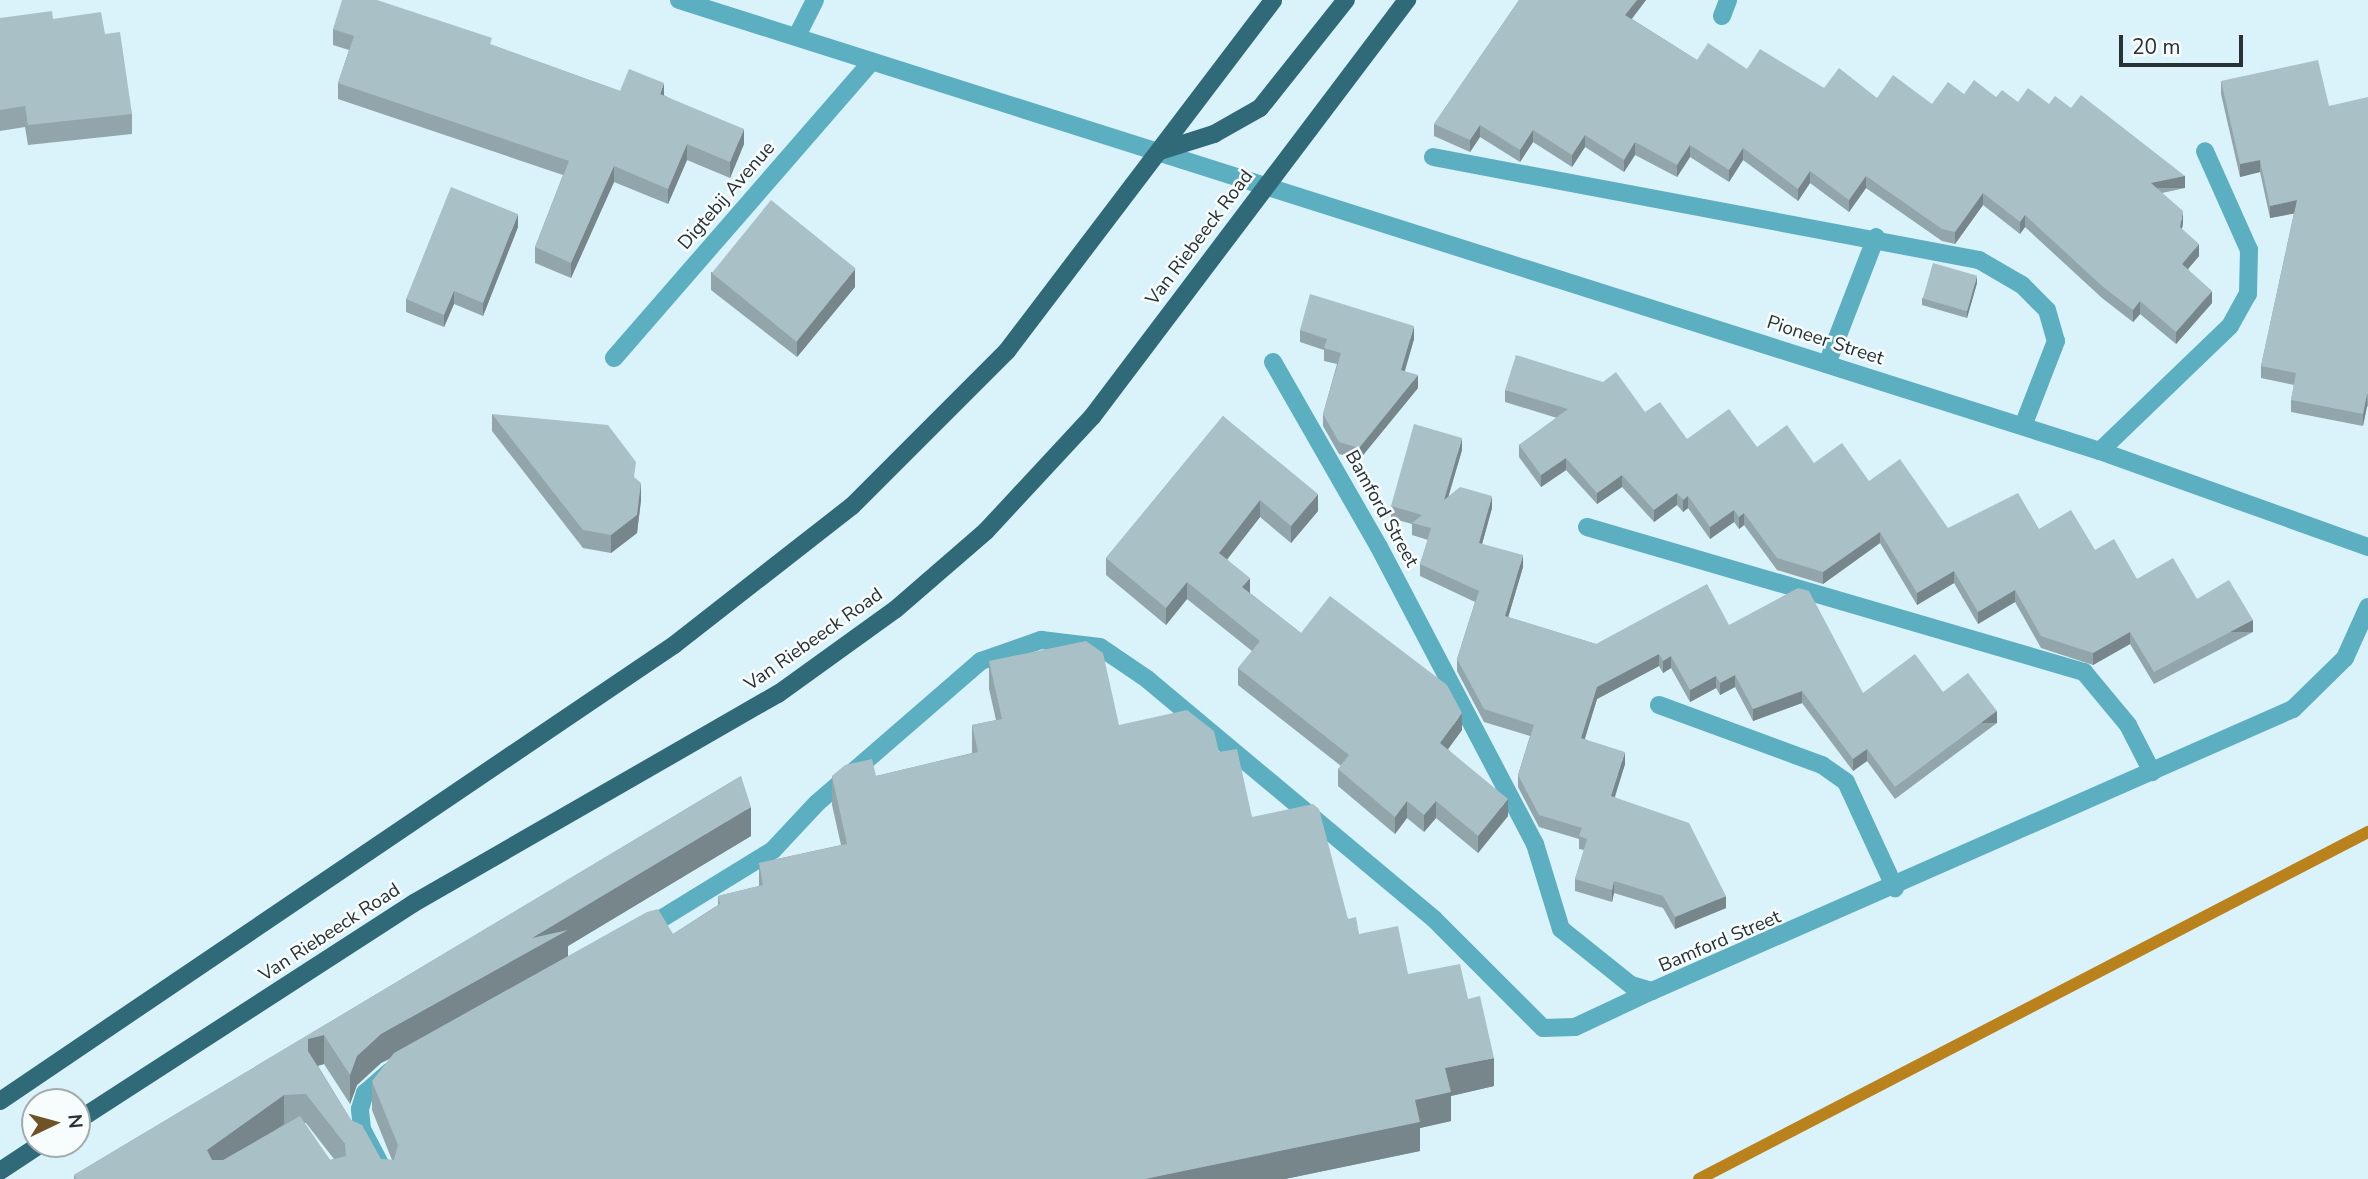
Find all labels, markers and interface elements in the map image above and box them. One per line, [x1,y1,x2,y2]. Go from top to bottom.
scale bar [2123,21,2247,65]
text: 20 m [2132,33,2181,61]
street label: Digtebij Avenue [674,137,780,255]
street label: Van Riebeeck Road [1142,166,1258,310]
street label: Pioneer Street [1764,311,1886,371]
street label: Bamford Street [1339,447,1423,571]
street label: Van Riebeeck Road [740,584,888,696]
street label: Van Riebeeck Road [255,879,405,987]
street label: Bamford Street [1656,906,1784,978]
north arrow [21,1088,91,1158]
text: N [61,1113,88,1130]

